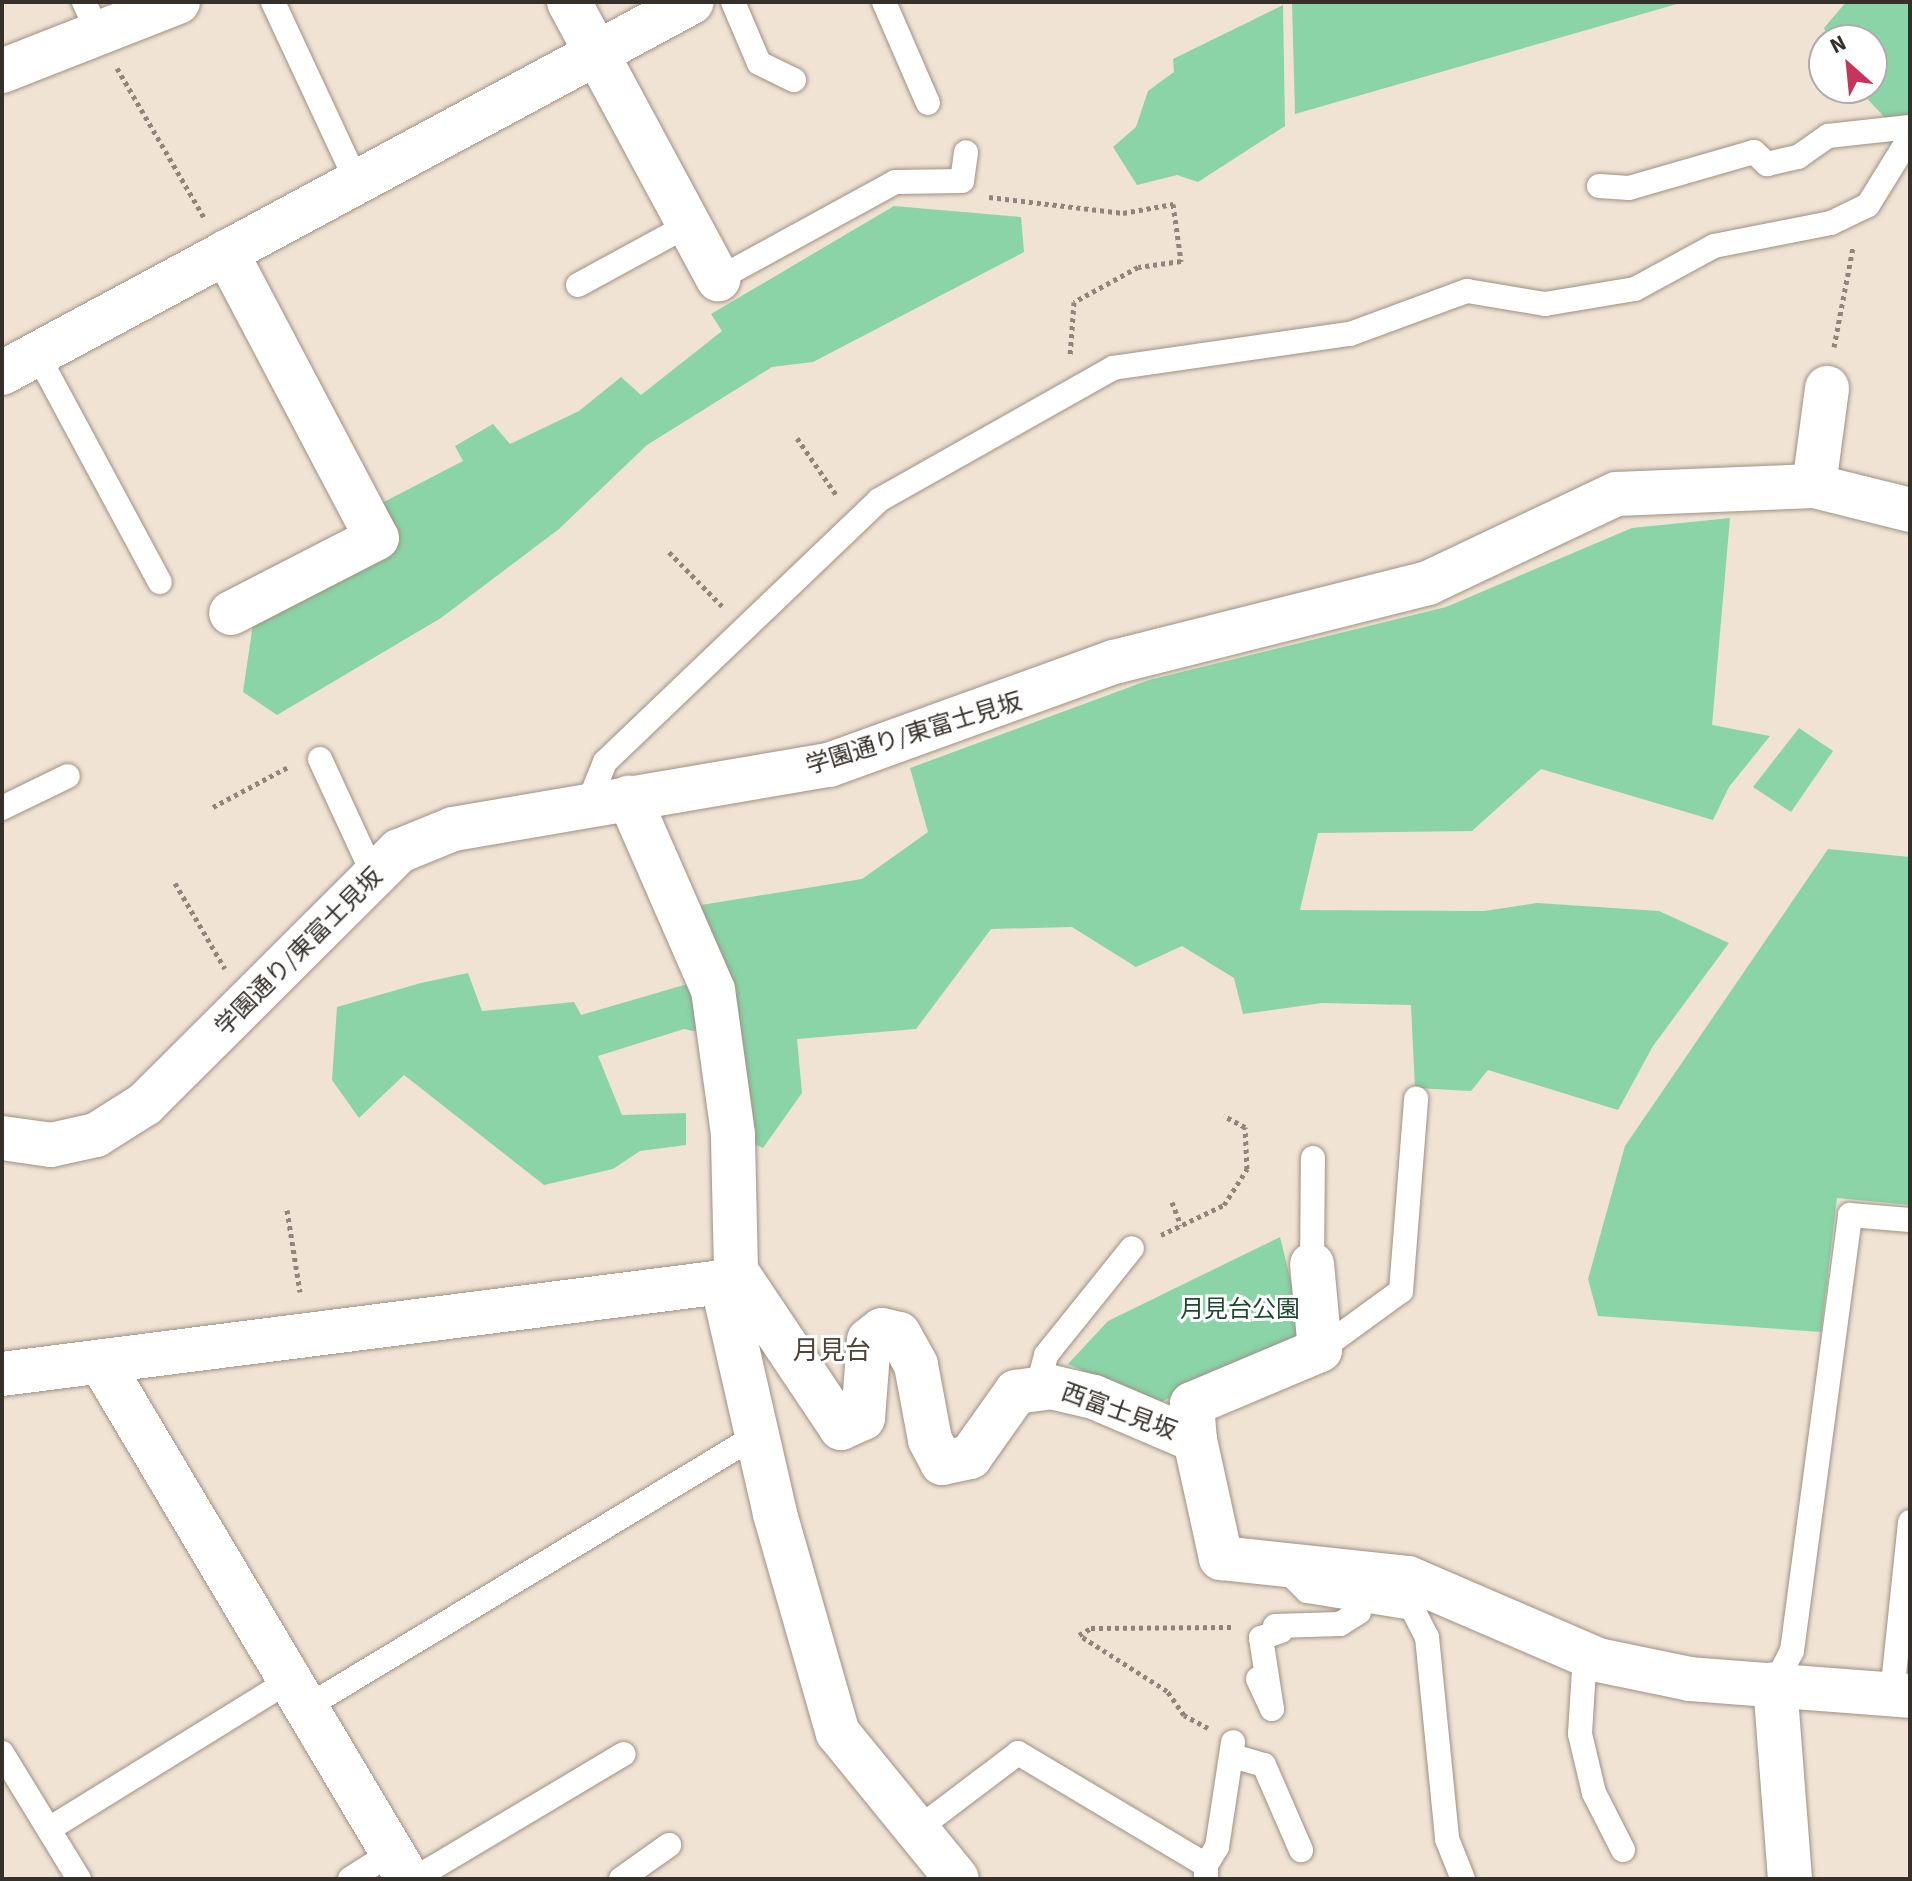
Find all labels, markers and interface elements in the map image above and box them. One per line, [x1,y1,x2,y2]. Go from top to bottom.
north arrow [1808,24,1888,104]
text: N [1824,27,1852,62]
street label: 学園通り/東富士見坂 [802,687,1026,781]
street label: 学園通り/東富士見坂 [209,862,389,1042]
park label: 月見台公園 [1180,1296,1300,1324]
district label: 月見台 [793,1335,871,1367]
street label: 西富士見坂 [1058,1378,1180,1446]

